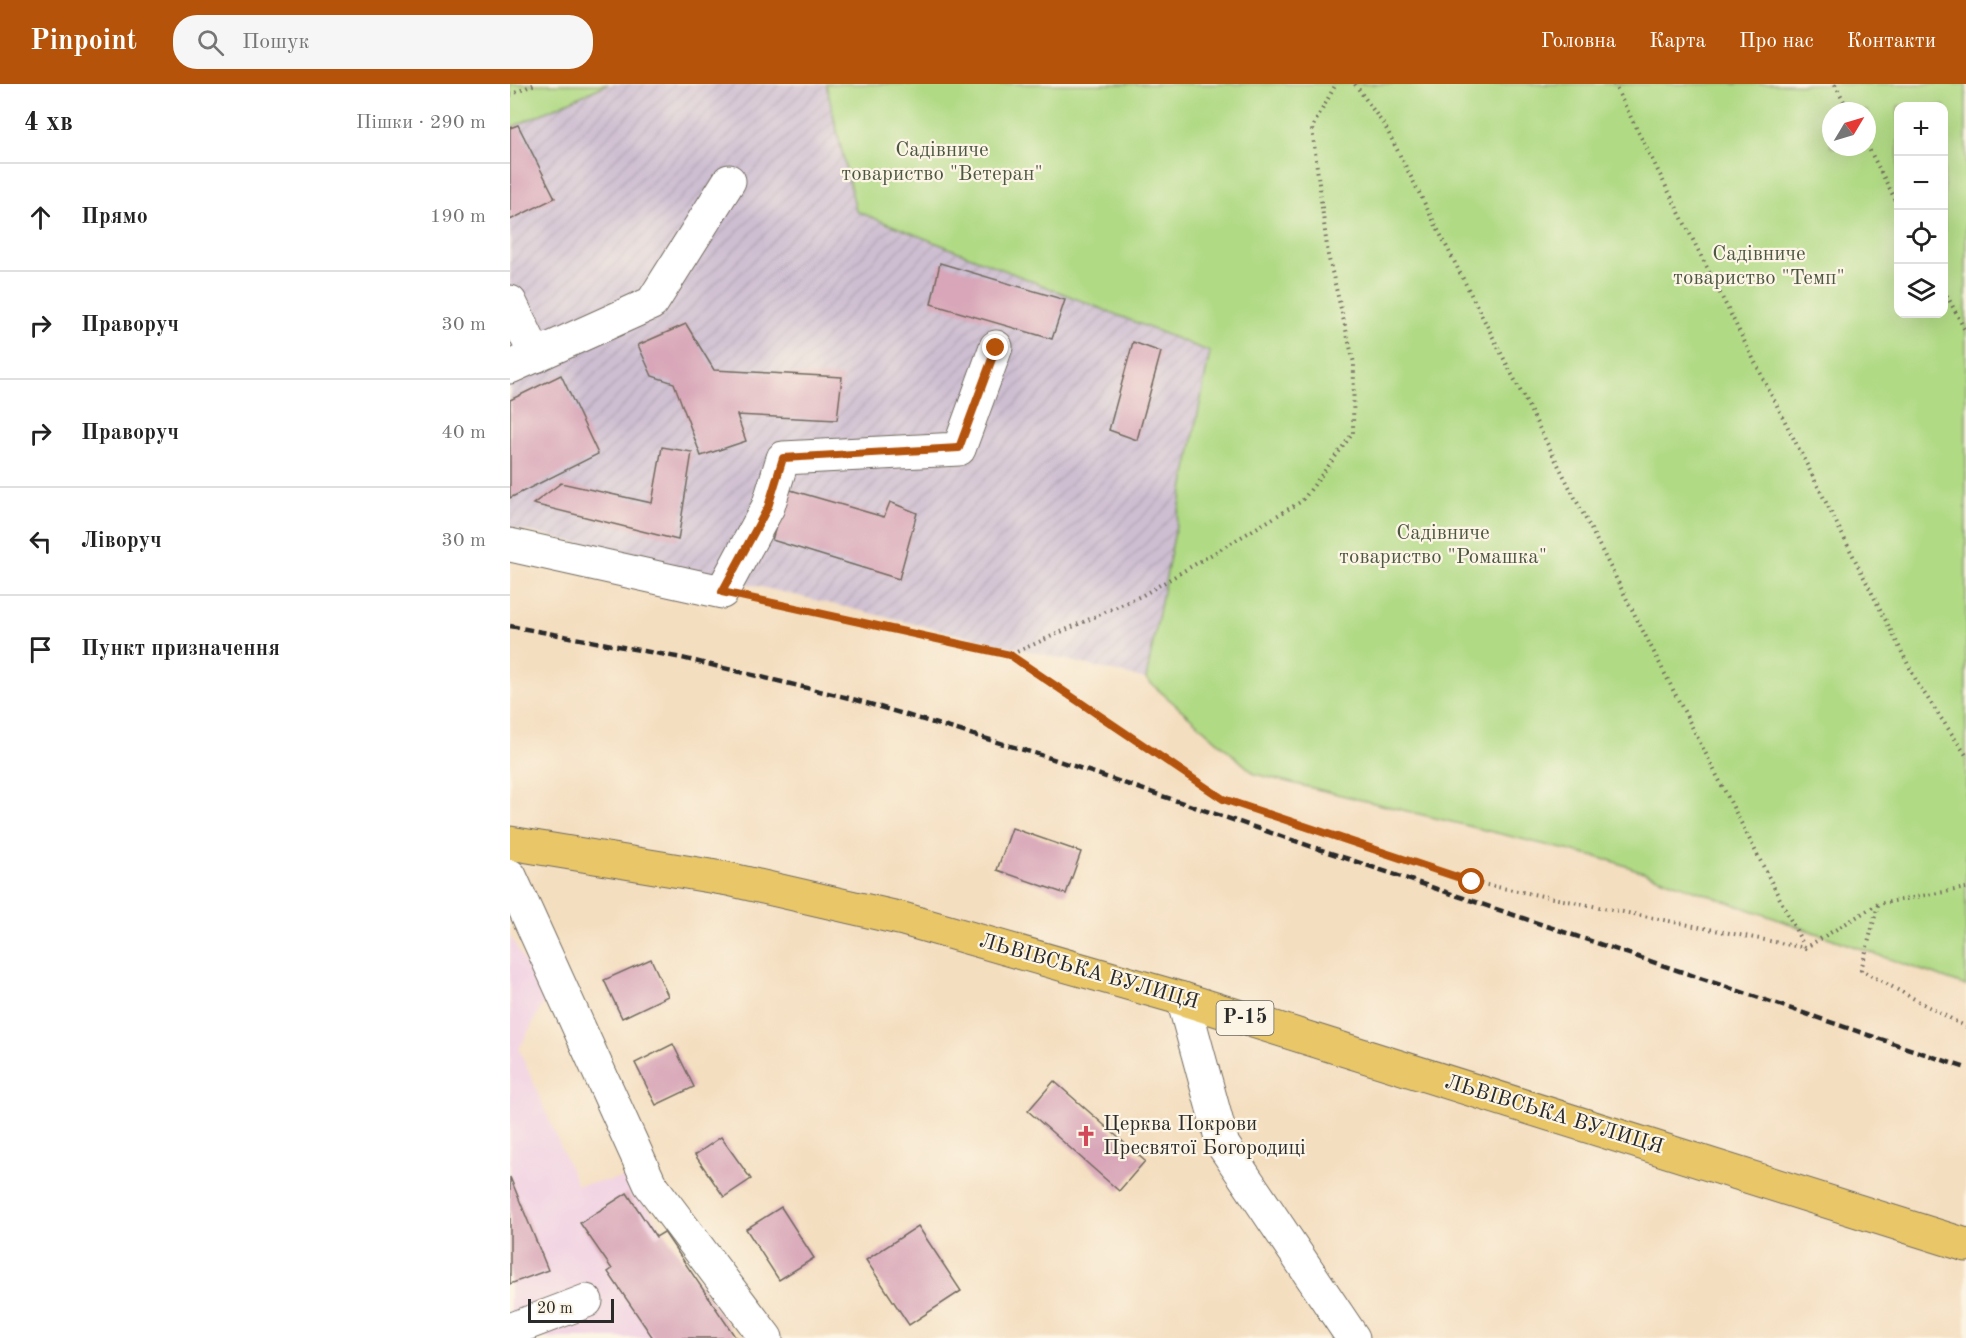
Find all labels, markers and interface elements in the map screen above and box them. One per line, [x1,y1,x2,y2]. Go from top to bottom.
search box [173,15,593,69]
icon: search [194,26,227,59]
text: Pinpoint [30,28,137,56]
text: Пошук [242,31,310,53]
text: Головна [1541,31,1616,52]
text: Карта [1649,31,1706,52]
text: Про нас [1739,31,1814,52]
text: Контакти [1847,31,1936,52]
north arrow [1822,102,1876,156]
map controls [1894,102,1948,318]
button: + [1894,102,1948,156]
text: 4 хв [24,110,73,136]
text: Пішки · 290 m [356,113,486,133]
park label: Садівниче товариство "Ветеран" [841,140,1043,185]
button: − [1894,156,1948,210]
icon: ahead [24,201,57,234]
text: Прямо [81,206,148,228]
text: 190 m [430,207,486,227]
button: locate [1894,210,1948,264]
park label: Садівниче товариство "Темп" [1673,244,1845,289]
button: layers [1894,264,1948,318]
icon: right [24,309,57,342]
text: Праворуч [81,314,179,336]
text: 30 m [441,315,486,335]
route end [982,334,1008,360]
icon: right [24,417,57,450]
text: Праворуч [81,422,179,444]
text: 40 m [441,423,486,443]
park label: Садівниче товариство "Ромашка" [1339,523,1547,568]
icon: left [24,525,57,558]
text: Ліворуч [81,530,162,552]
text: 30 m [441,531,486,551]
icon: arrive [24,633,57,666]
text: Пункт призначення [81,638,280,660]
route start [1458,868,1484,894]
street label: ЛЬВІВСЬКА ВУЛИЦЯ [977,931,1201,1013]
road number: Р-15 [1216,1001,1274,1035]
street label: ЛЬВІВСЬКА ВУЛИЦЯ [1442,1072,1666,1158]
place label: Церква Покрови Пресвятої Богородиці [1103,1114,1306,1159]
church icon: Церква Покрови Пресвятої Богородиці [1074,1124,1098,1148]
scale bar [528,1296,614,1324]
text: 20 m [537,1301,573,1317]

